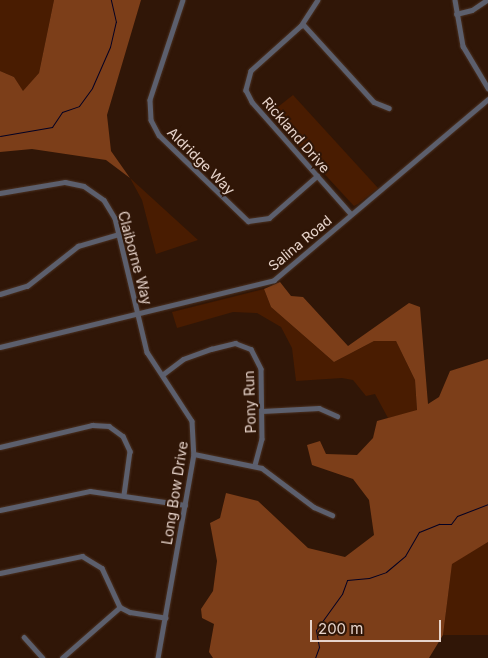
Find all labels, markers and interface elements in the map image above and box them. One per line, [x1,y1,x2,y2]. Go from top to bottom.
street label: Rickland Drive [259,94,333,176]
street label: Aldridge Way [164,124,238,198]
street label: Claiborne Way [114,209,156,307]
street label: Salina Road [265,212,335,274]
street label: Pony Run [241,370,259,434]
street label: Long Bow Drive [159,440,191,546]
scale bar [313,610,444,642]
text: 200 m [318,619,363,638]

